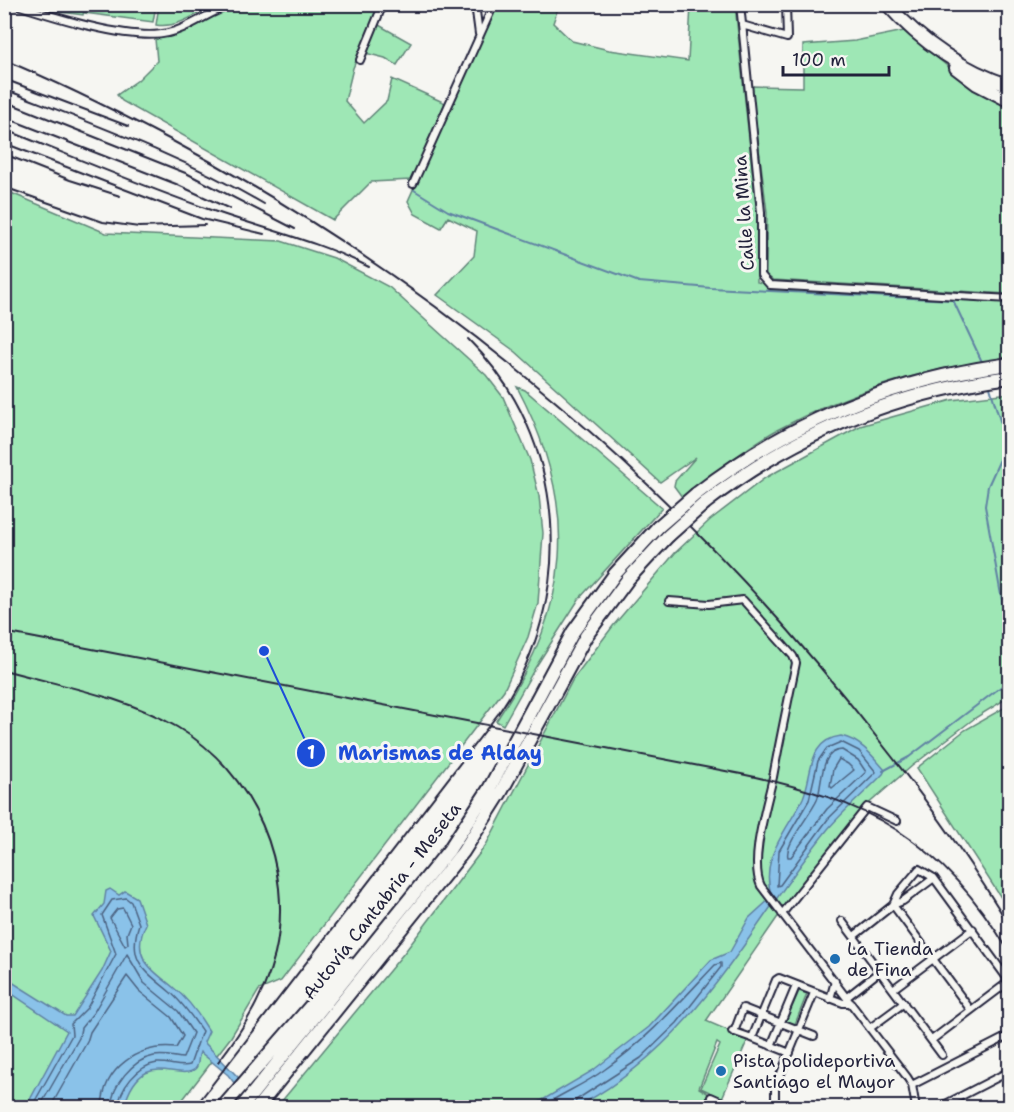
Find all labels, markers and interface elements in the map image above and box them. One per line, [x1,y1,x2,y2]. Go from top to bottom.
scale bar [783,39,890,77]
text: 100 m [792,48,846,72]
street label: Calle la Mina [728,154,760,272]
callout: Marismas de Alday [296,734,554,772]
text: Marismas de Alday [338,740,542,766]
text: 1 [307,741,315,765]
street label: Autovía Cantabria - Meseta [297,797,467,1005]
place label: La Tienda de Fina [847,937,933,982]
marker: La Tienda de Fina [828,952,842,966]
place label: Pista polideportiva Santiago el Mayor [733,1049,896,1094]
marker: Pista polideportiva Santiago el Mayor [714,1064,728,1078]

